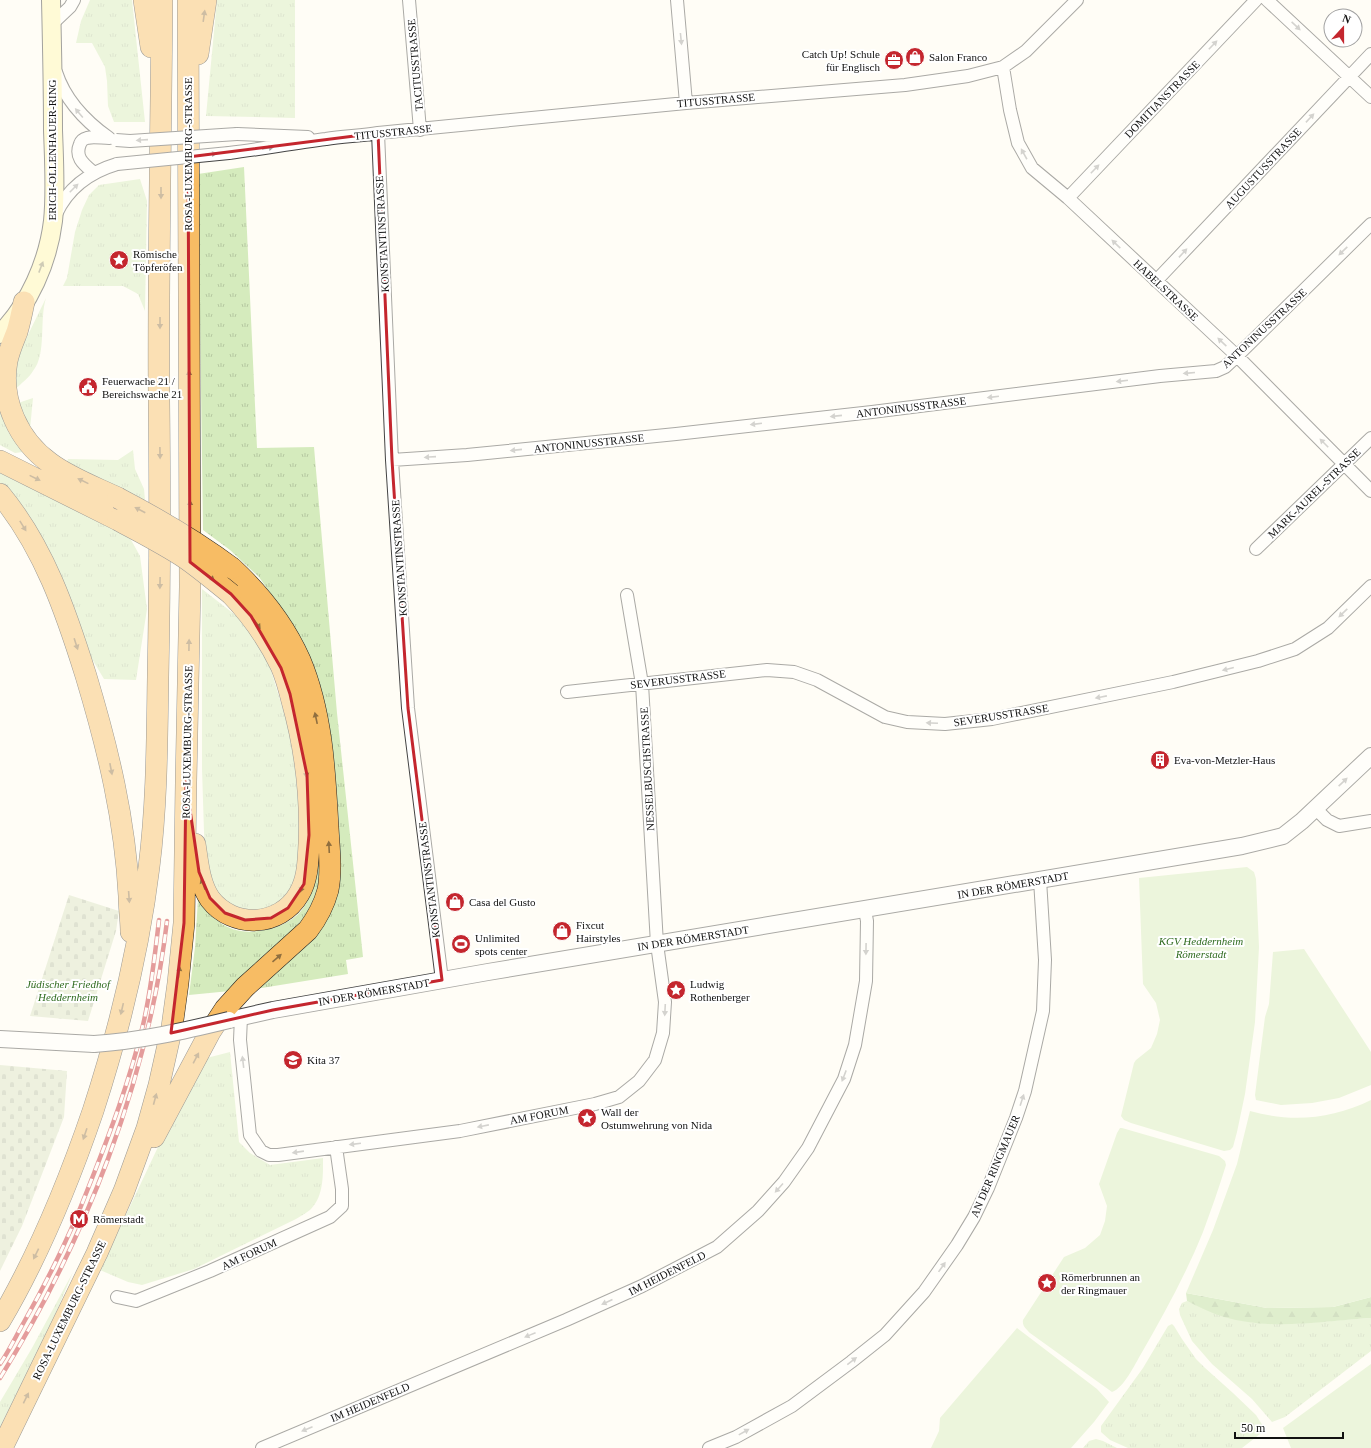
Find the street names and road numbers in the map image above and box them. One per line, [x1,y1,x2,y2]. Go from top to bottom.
street label: TACITUSSTRASSE [405,18,425,112]
street label: DOMITIANSTRASSE [1122,58,1202,140]
street label: ROSA-LUXEMBURG-STRASSE [182,77,194,231]
street label: ERICH-OLLENHAUER-RING [46,79,58,221]
street label: TITUSSTRASSE [677,91,756,109]
street label: TITUSSTRASSE [353,122,433,142]
street label: AUGUSTUSSTRASSE [1223,125,1304,211]
street label: KONSTANTINSTRASSE [373,175,391,293]
street label: HABELSTRASSE [1131,257,1201,323]
street label: ANTONINUSSTRASSE [1219,286,1309,370]
street label: ANTONINUSSTRASSE [855,394,967,420]
street label: ANTONINUSSTRASSE [533,431,645,455]
street label: MARK-AUREL-STRASSE [1265,445,1363,540]
street label: KONSTANTINSTRASSE [389,499,409,617]
street label: ROSA-LUXEMBURG-STRASSE [180,665,194,819]
street label: SEVERUSSTRASSE [630,667,727,691]
street label: SEVERUSSTRASSE [953,702,1050,728]
street label: NESSELBUSCHSTRASSE [638,706,656,831]
street label: KONSTANTINSTRASSE [416,821,442,939]
street label: IN DER RÖMERSTADT [956,869,1070,901]
street label: IN DER RÖMERSTADT [636,923,750,953]
street label: IN DER RÖMERSTADT [317,976,431,1008]
street label: AM FORUM [509,1103,570,1127]
street label: AN DER RINGMAUER [968,1112,1022,1219]
street label: AM FORUM [219,1236,279,1272]
street label: ROSA-LUXEMBURG-STRASSE [30,1238,108,1382]
street label: IM HEIDENFELD [627,1248,707,1298]
street label: IM HEIDENFELD [329,1380,411,1424]

